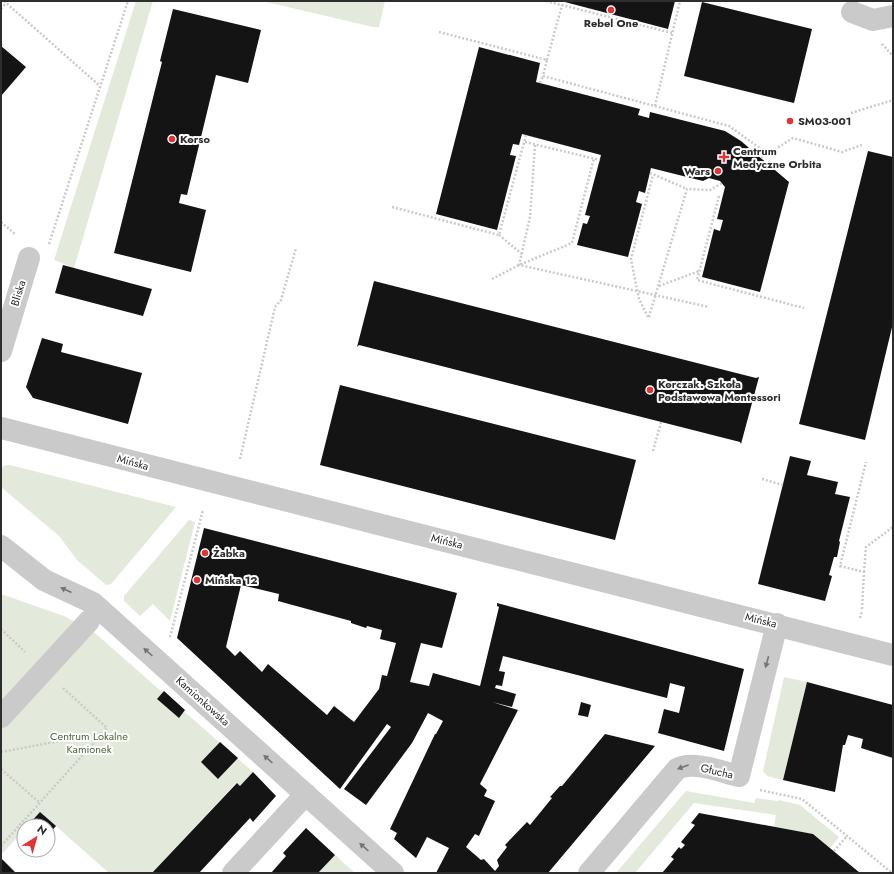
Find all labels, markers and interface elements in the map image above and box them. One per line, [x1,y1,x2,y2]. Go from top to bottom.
marker: Rebel One [606,5,616,15]
place label: Rebel One [584,15,638,31]
place label: SM03-001 [798,113,851,129]
marker: SM03-001 [785,116,795,126]
place label: Korso [180,131,210,147]
marker: Korso [167,134,177,144]
place label: Centrum Medyczne Orbita [733,143,821,172]
marker: Centrum Medyczne Orbita [718,151,730,163]
place label: Wars [684,163,710,179]
marker: Wars [713,166,723,176]
street label: Bliska [7,278,29,308]
place label: Korczak. Szkoła Podstawowa Montessori [658,376,781,405]
marker: Korczak. Szkoła Podstawowa Montessori [645,385,655,395]
street label: Mińska [115,450,151,474]
street label: Mińska [429,529,465,553]
place label: Żabka [213,545,245,561]
marker: Żabka [200,548,210,558]
place label: Mińska 12 [205,572,258,588]
marker: Mińska 12 [192,575,202,585]
one-way arrow [60,587,71,593]
street label: Mińska [743,608,779,632]
one-way arrow [143,647,153,657]
one-way arrow [764,656,770,668]
street label: Kamionkowska [173,673,233,729]
park label: Centrum Lokalne Kamionek [50,728,128,757]
one-way arrow [263,755,273,764]
street label: Głucha [699,759,735,783]
one-way arrow [677,764,689,770]
north arrow [16,818,56,858]
text: N [34,821,50,839]
one-way arrow [359,842,369,851]

